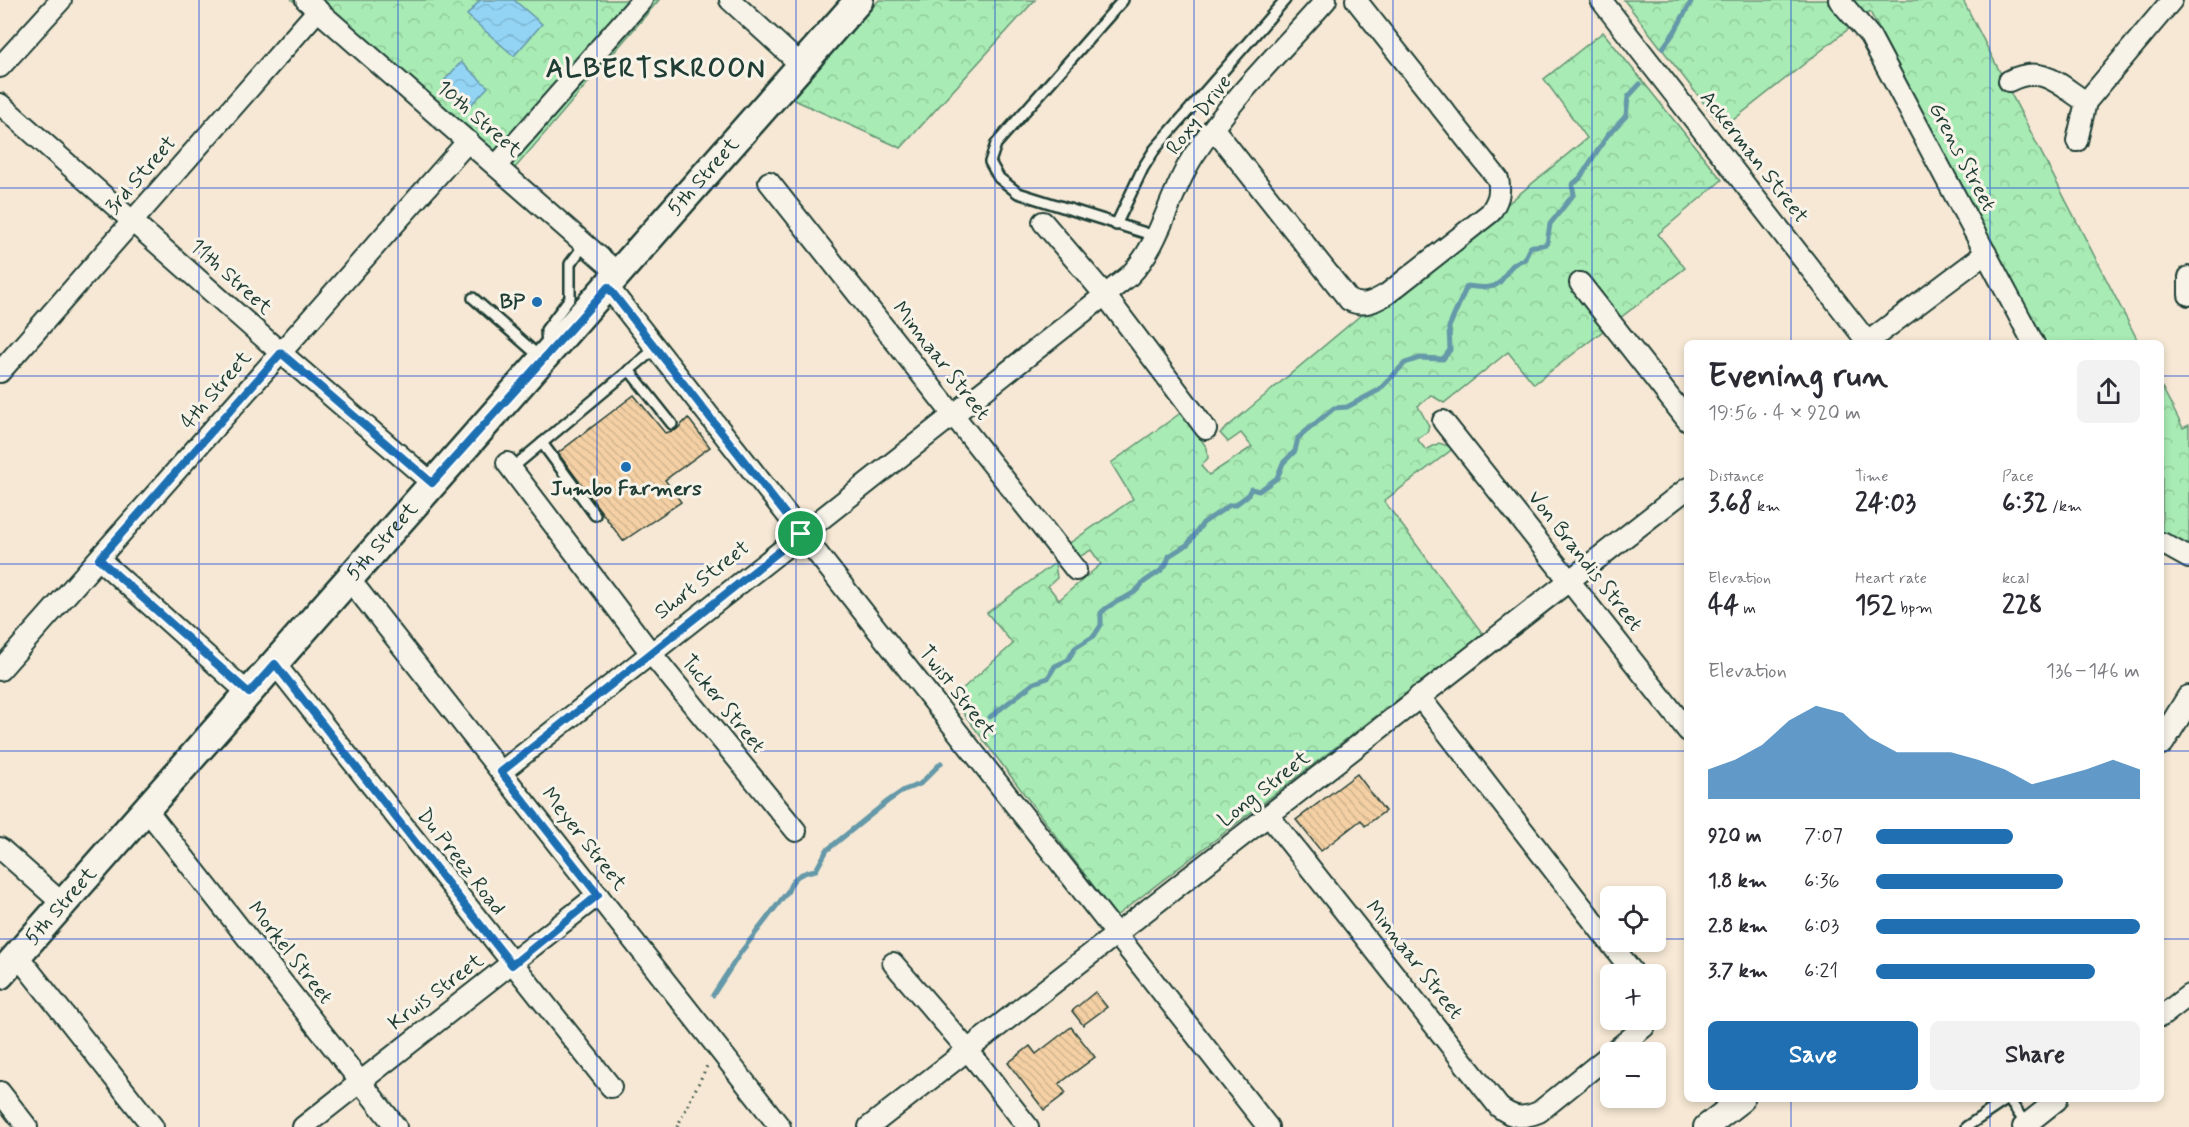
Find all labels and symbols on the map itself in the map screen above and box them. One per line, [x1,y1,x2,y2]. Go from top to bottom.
district label: ALBERTSKROON [546,52,766,87]
street label: Roxy Drive [1160,69,1238,161]
street label: 10th Street [430,74,528,164]
street label: Ackerman Street [1693,85,1815,229]
street label: Grens Street [1922,98,2002,216]
street label: 3rd Street [99,130,183,220]
street label: 5th Street [661,131,746,222]
street label: 11th Street [184,232,279,322]
place label: BP [500,288,526,316]
marker: BP [530,295,544,309]
street label: Minnaar Street [886,296,996,427]
street label: 4th Street [174,344,258,435]
marker: Jumbo Farmers [619,460,633,474]
place label: Jumbo Farmers [550,475,702,503]
street label: Von Brandis Street [1521,485,1649,637]
street label: 5th Street [340,495,425,587]
pin [775,508,826,559]
street label: Short Street [649,534,755,626]
street label: Twist Street [912,640,1003,745]
street label: Tucker Street [675,649,771,759]
street label: Long Street [1212,744,1317,835]
street label: Meyer Street [535,781,634,897]
street label: Du Preez Road [410,803,512,921]
street label: 5th Street [19,860,104,951]
street label: Minnaar Street [1359,895,1469,1026]
street label: Morkel Street [241,896,339,1010]
street label: Kruis Street [383,947,490,1037]

